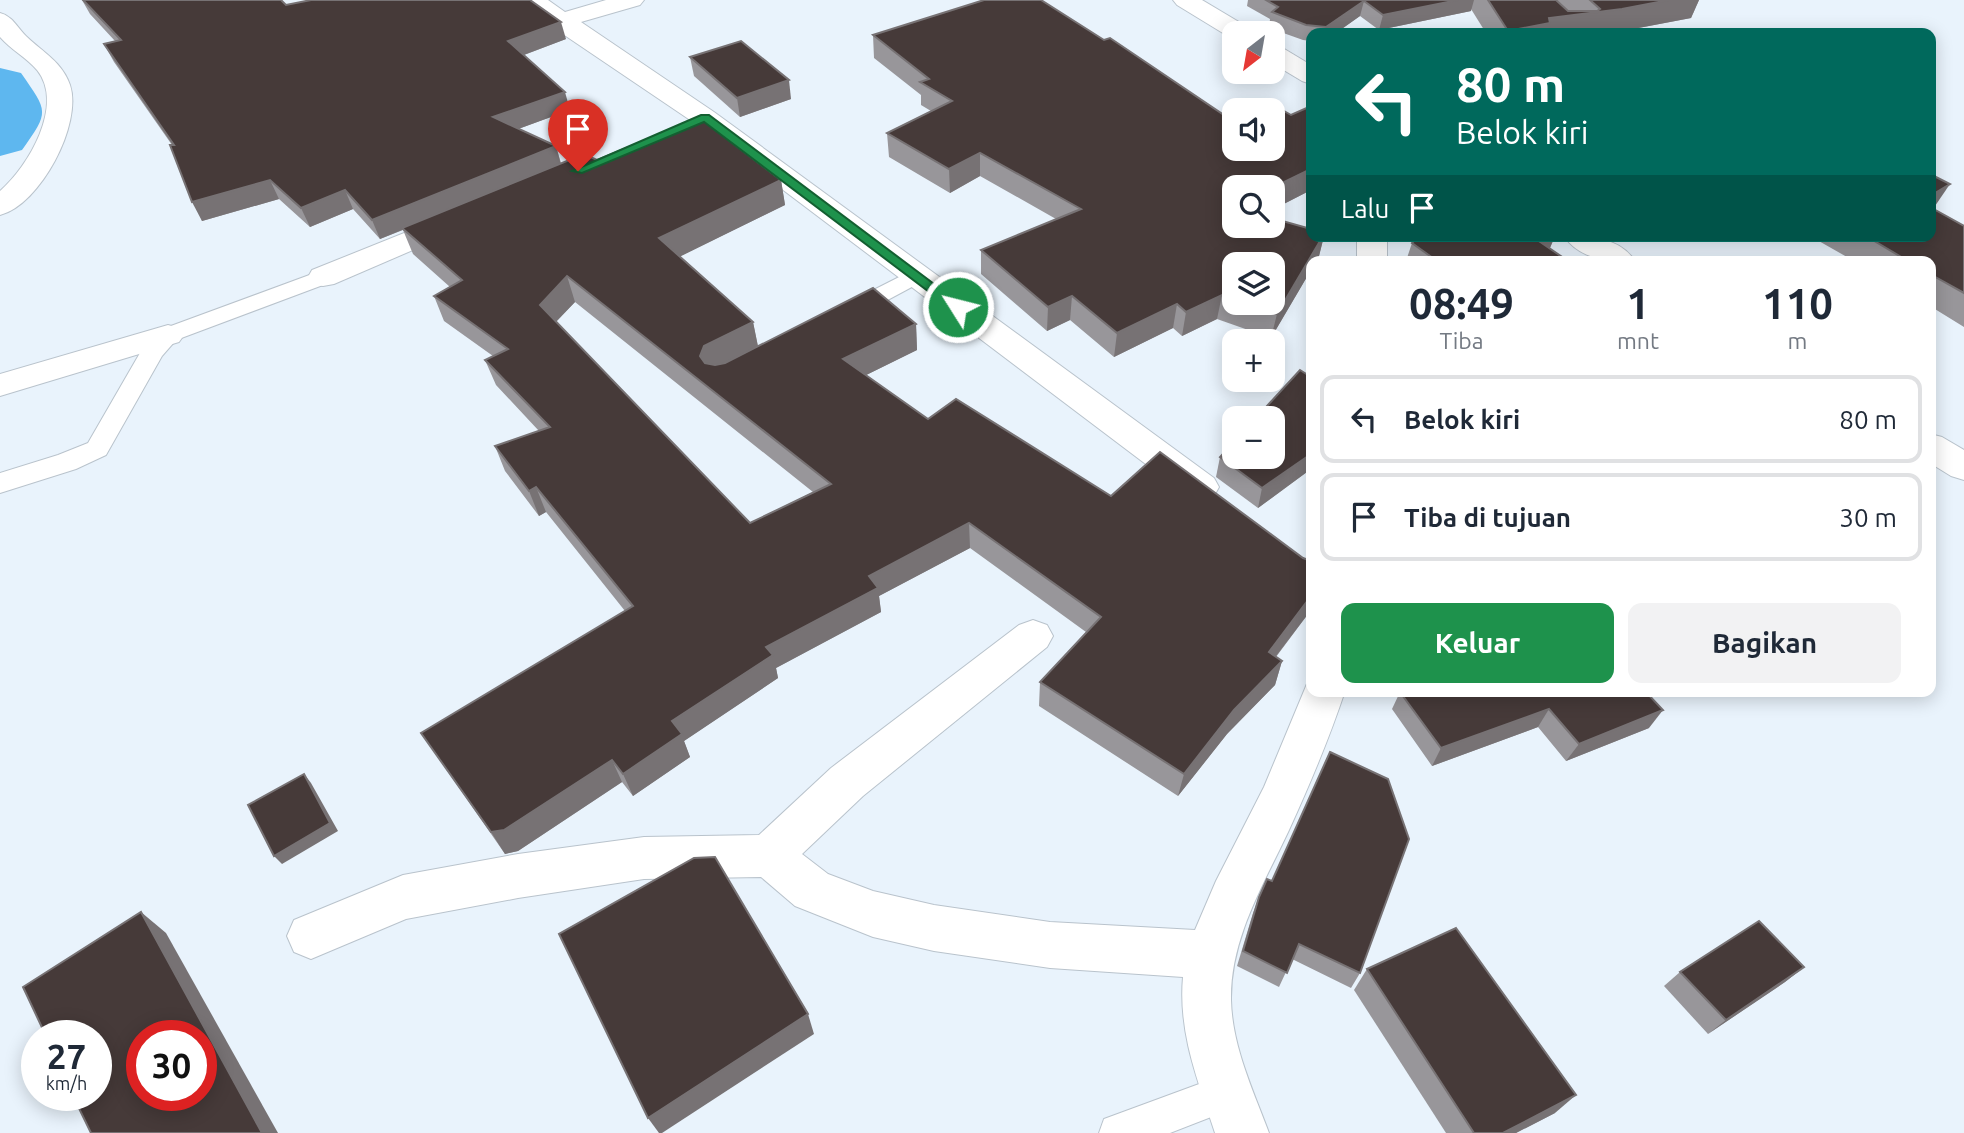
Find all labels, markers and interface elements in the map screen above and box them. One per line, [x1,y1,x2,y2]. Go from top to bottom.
north arrow [1222,21,1284,84]
map controls [1222,21,1285,469]
icon: left [1341,56,1432,147]
text: 80 m [1456,56,1565,111]
button: sound [1222,98,1285,161]
pin [548,99,608,171]
icon: arrive [559,110,597,148]
text: Belok kiri [1456,114,1588,150]
button: search [1222,175,1285,238]
icon: arrive [1403,189,1441,227]
text: Lalu [1341,194,1389,223]
button: layers [1222,252,1285,315]
position arrow [921,270,995,344]
text: 08:49 [1409,280,1514,327]
text: 1 [1626,280,1650,327]
text: 110 [1762,280,1833,327]
text: Tiba [1439,328,1484,353]
text: mnt [1617,328,1659,353]
text: m [1788,328,1807,353]
button: + [1222,329,1285,392]
icon: left [1345,400,1383,438]
text: Belok kiri [1404,405,1520,434]
text: 80 m [1839,405,1897,434]
button: − [1222,406,1285,469]
icon: arrive [1345,498,1383,536]
text: Tiba di tujuan [1404,503,1571,532]
text: 30 m [1839,503,1897,532]
button: Keluar [1341,603,1614,683]
button: Bagikan [1628,603,1901,683]
speed limit sign: 30 [126,1020,217,1111]
text: 27 [47,1036,86,1076]
text: km/h [46,1073,87,1093]

